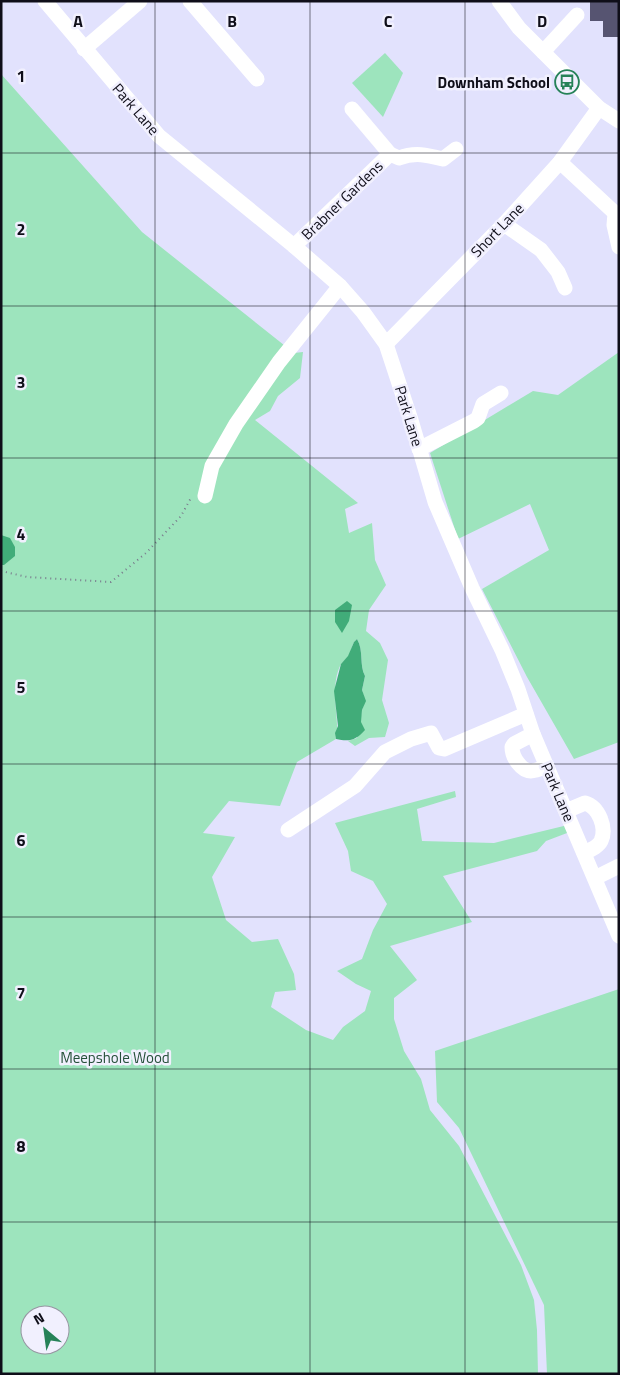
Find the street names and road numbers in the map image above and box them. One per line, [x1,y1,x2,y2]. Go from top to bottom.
street label: Park Lane [107,78,165,140]
street label: Brabner Gardens [296,155,388,245]
street label: Short Lane [465,197,529,263]
street label: Park Lane [389,383,429,449]
street label: Park Lane [535,759,581,825]

